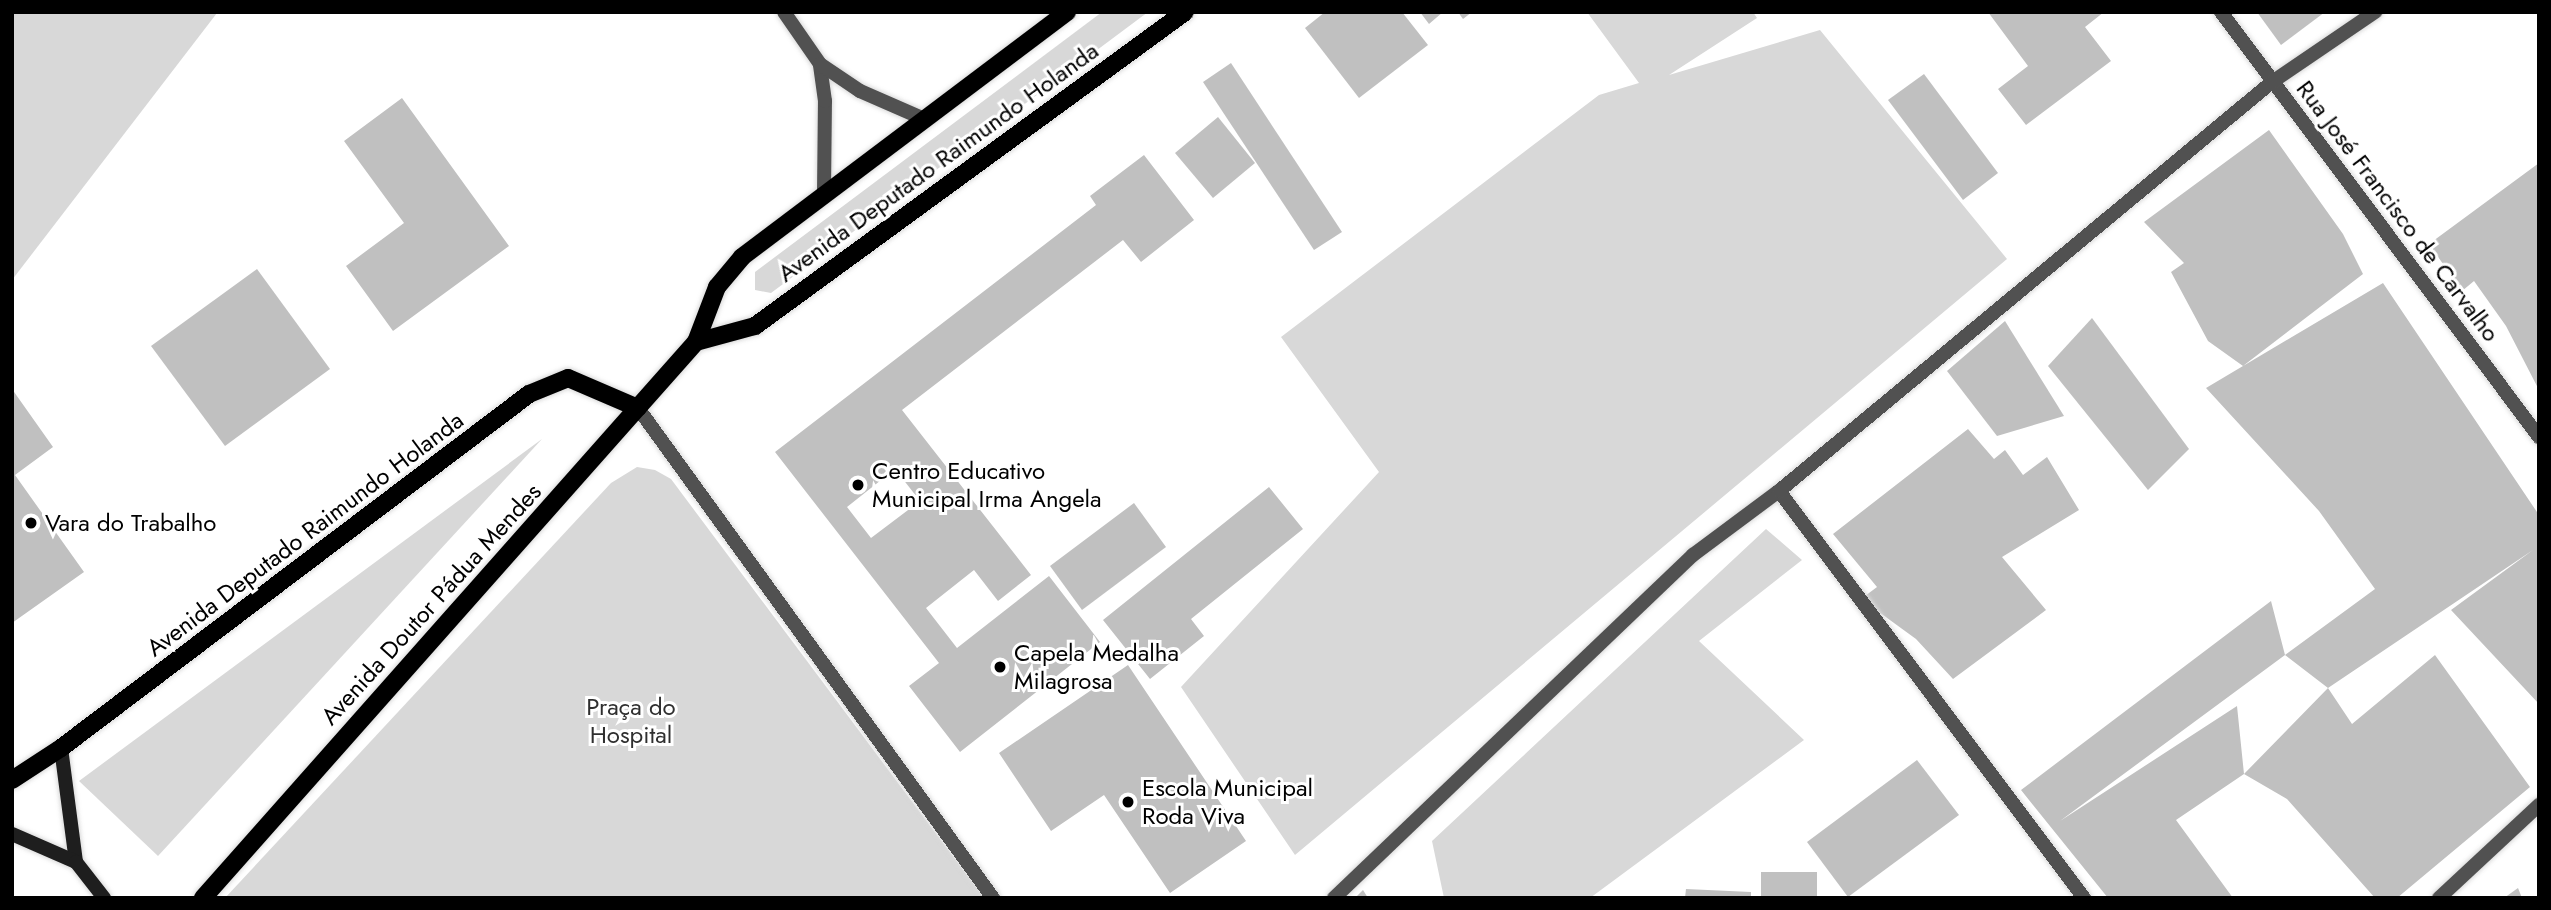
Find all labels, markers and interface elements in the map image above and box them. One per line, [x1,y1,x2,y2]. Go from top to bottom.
street label: Avenida Deputado Raimundo Holanda [772,36,1104,288]
street label: Rua José Francisco de Carvalho [2290,75,2506,347]
street label: Avenida Deputado Raimundo Holanda [141,405,469,663]
place label: Centro Educativo Municipal Irma Angela [872,457,1102,513]
street label: Avenida Doutor Pádua Mendes [315,477,547,731]
marker: Centro Educativo Municipal Irma Angela [850,477,866,493]
place label: Vara do Trabalho [45,509,216,537]
marker: Vara do Trabalho [23,515,39,531]
place label: Capela Medalha Milagrosa [1014,639,1179,695]
marker: Capela Medalha Milagrosa [992,659,1008,675]
park label: Praça do Hospital [586,693,676,749]
place label: Escola Municipal Roda Viva [1142,774,1313,830]
marker: Escola Municipal Roda Viva [1120,794,1136,810]

